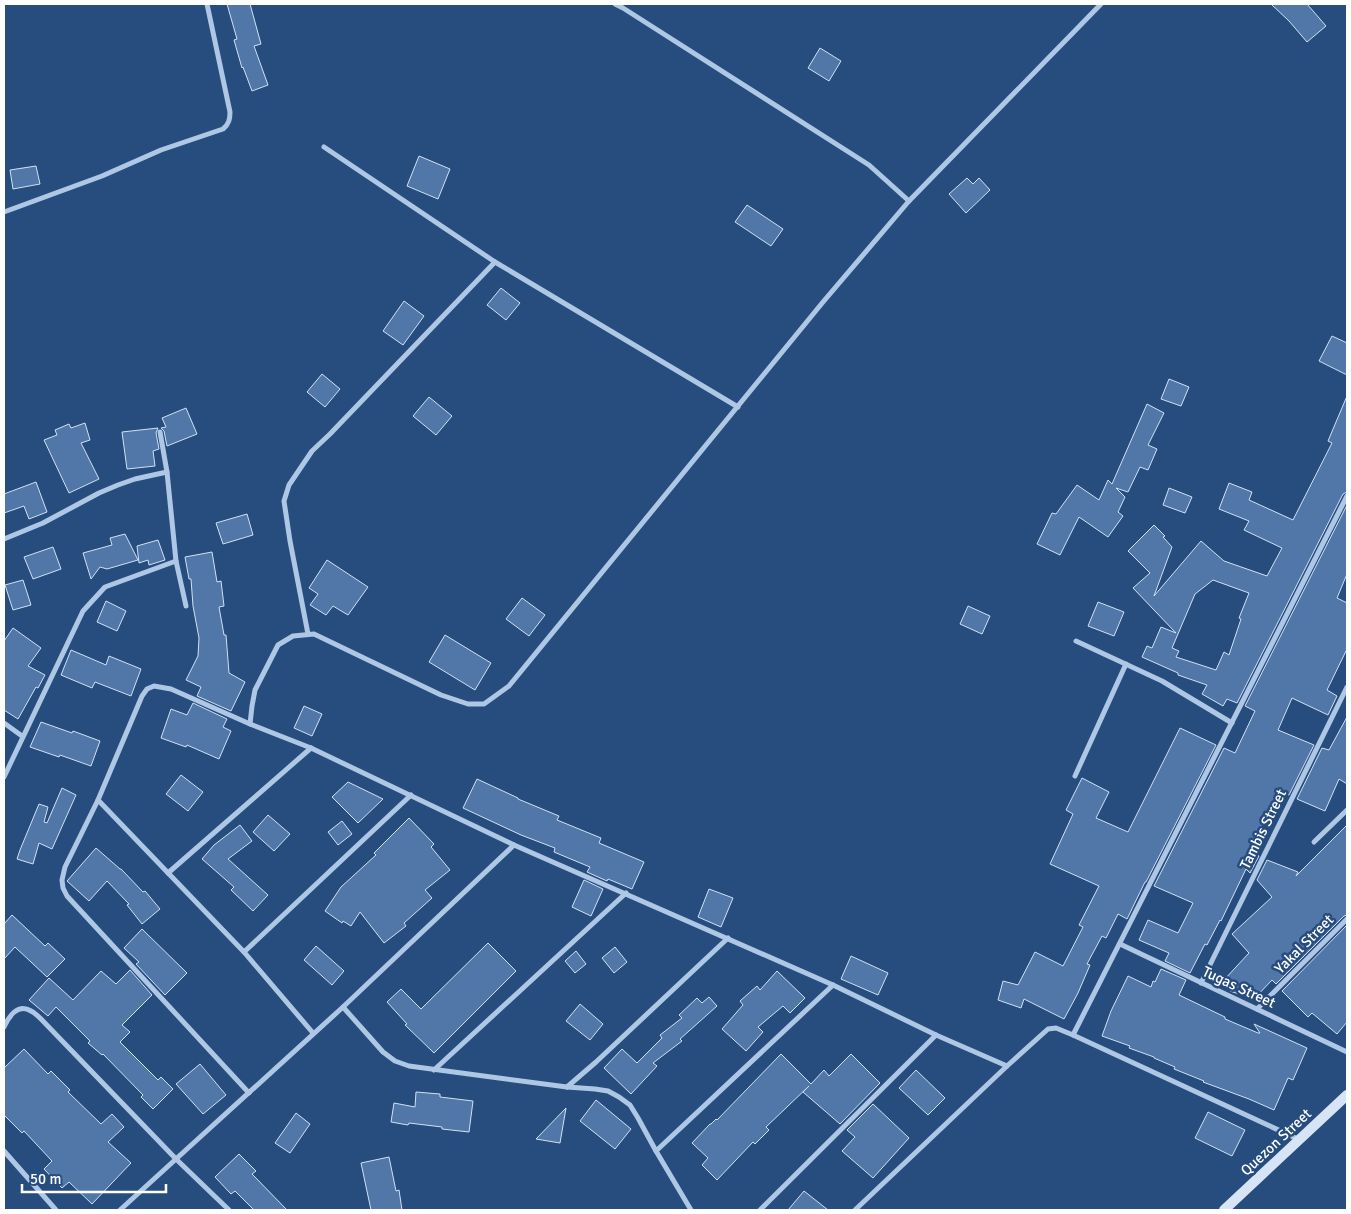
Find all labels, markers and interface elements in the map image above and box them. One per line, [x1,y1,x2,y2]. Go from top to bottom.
street label: Tambis Street [1236,786,1290,872]
street label: Yakal Street [1271,911,1337,977]
street label: Tugas Street [1199,962,1279,1012]
street label: Quezon Street [1237,1105,1315,1179]
scale bar [22,1162,166,1194]
text: 50 m [30,1170,61,1188]

